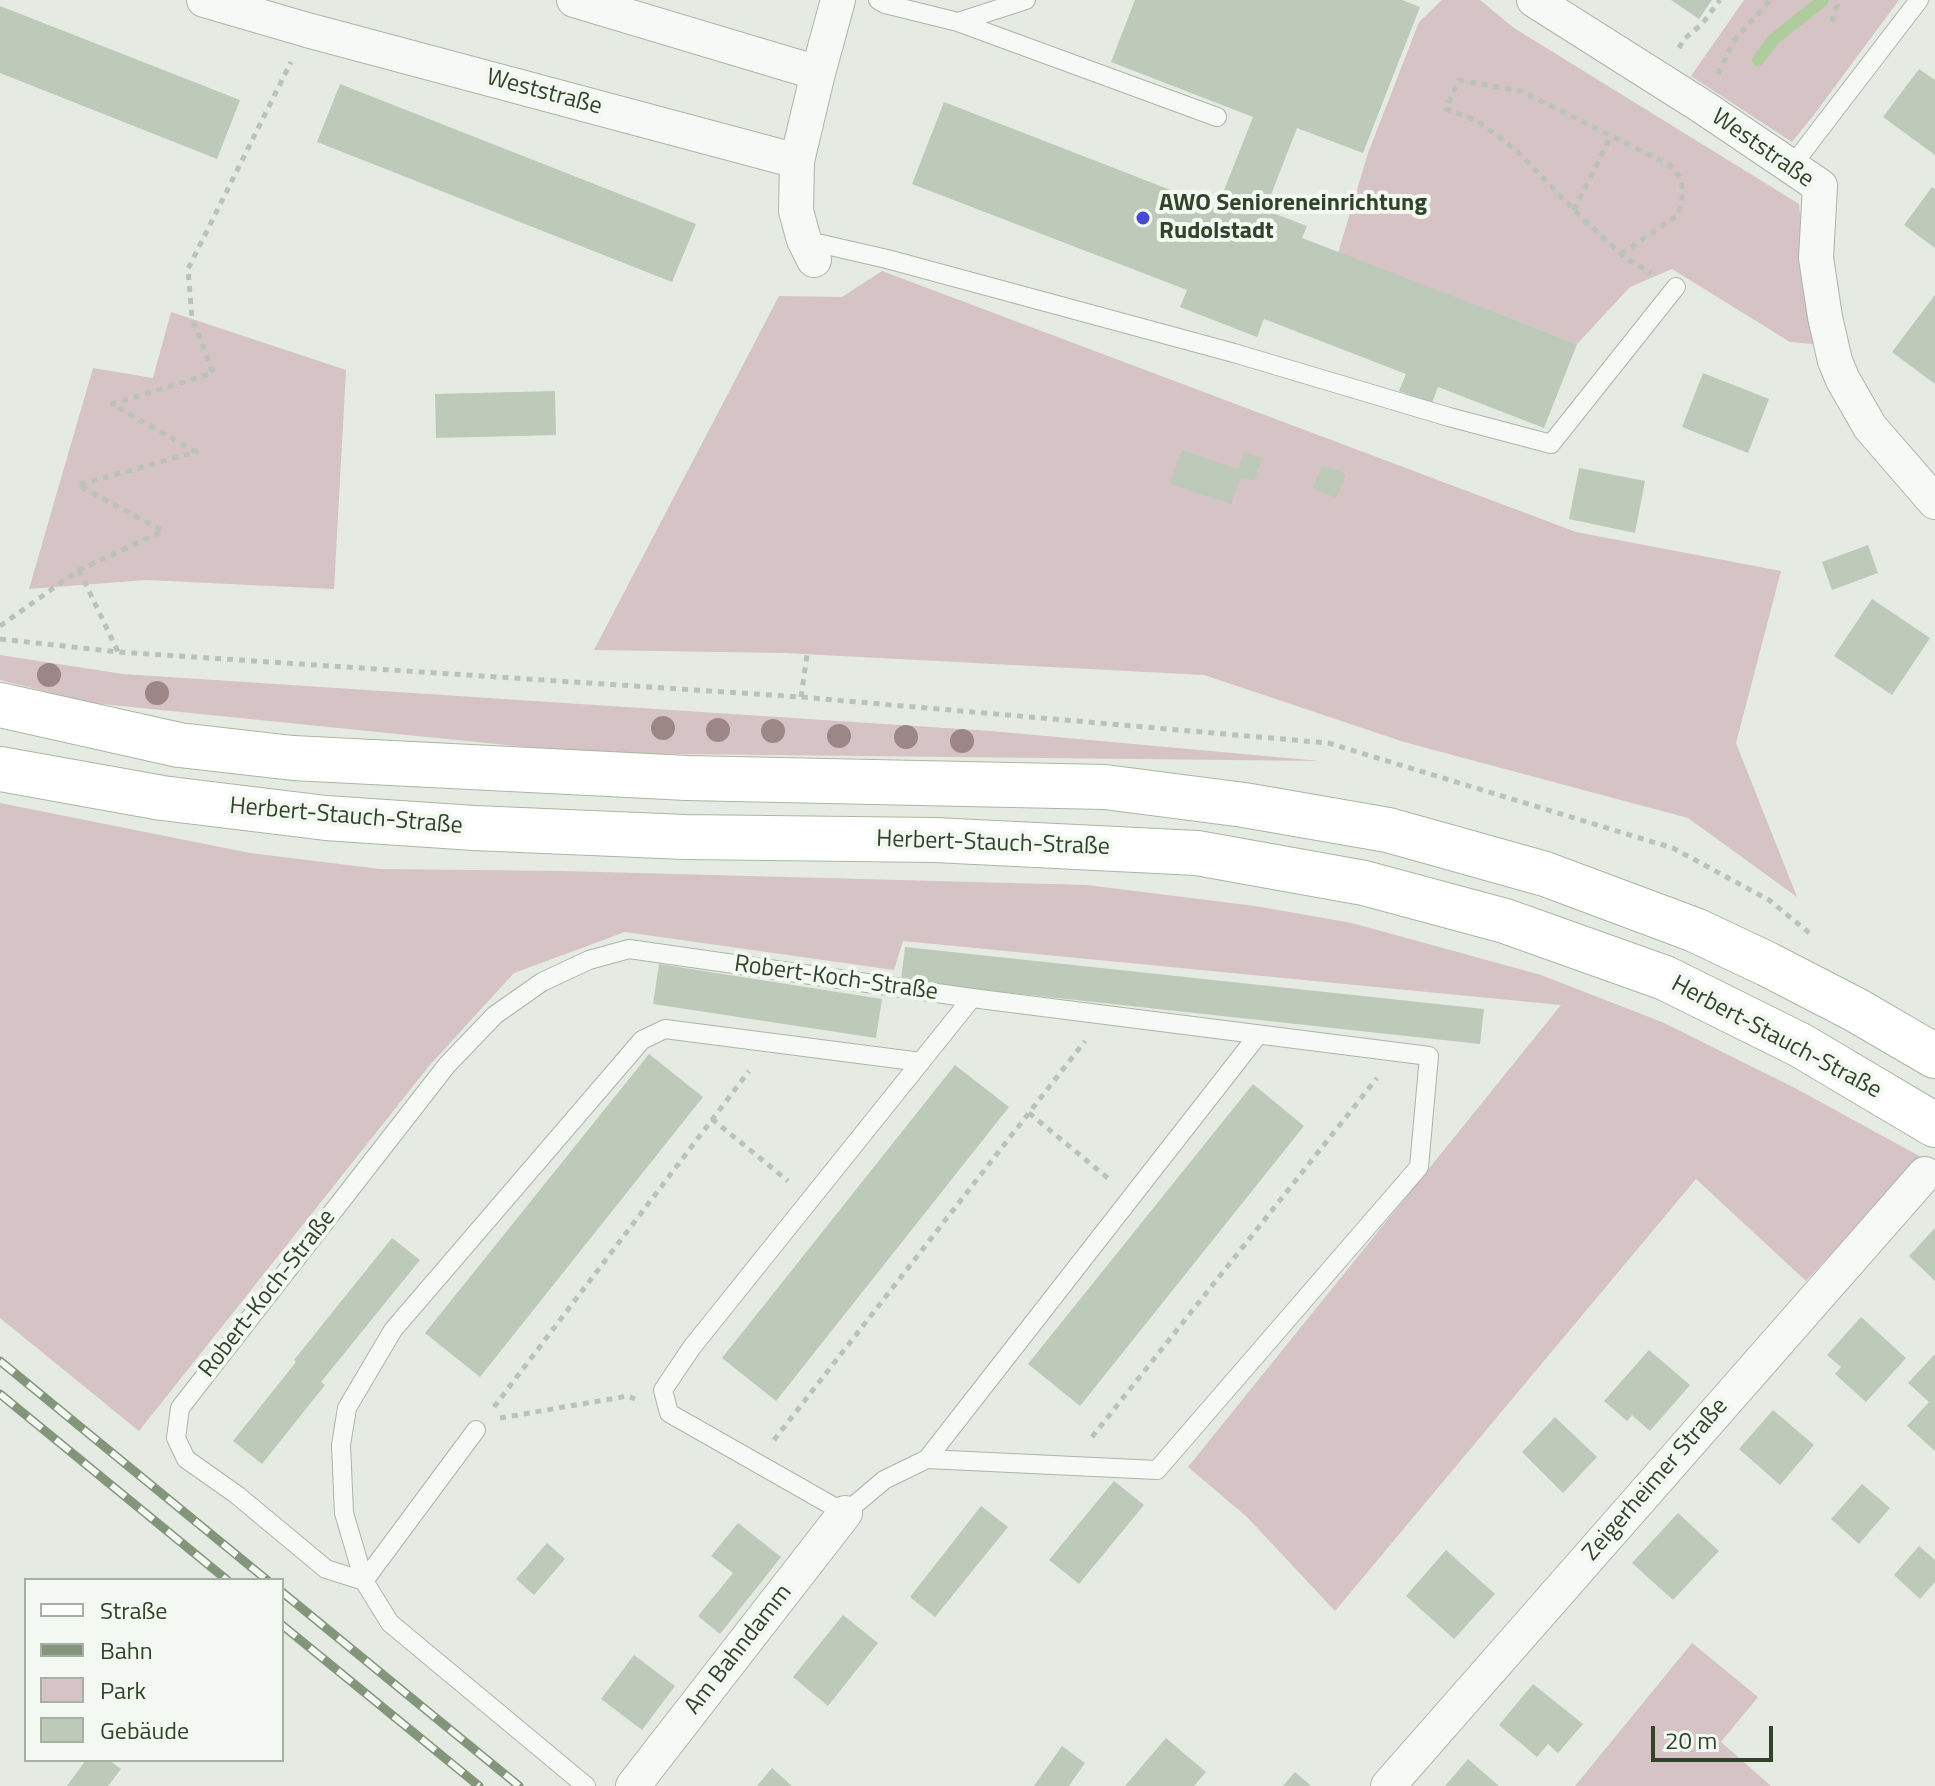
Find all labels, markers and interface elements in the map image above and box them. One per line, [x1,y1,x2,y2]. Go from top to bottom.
street label: Weststraße [483,64,605,122]
street label: Weststraße [1705,103,1819,195]
place label: AWO Senioreneinrichtung Rudolstadt [1159,190,1427,246]
marker: AWO Senioreneinrichtung Rudolstadt [1134,209,1152,227]
street label: Herbert-Stauch-Straße [228,792,464,842]
street label: Herbert-Stauch-Straße [876,826,1110,862]
street label: Robert-Koch-Straße [732,950,940,1008]
street label: Herbert-Stauch-Straße [1666,970,1886,1106]
street label: Robert-Koch-Straße [193,1204,343,1384]
street label: Zeigerheimer Straße [1577,1393,1735,1567]
legend [24,1578,284,1762]
street label: Am Bahndamm [679,1579,799,1721]
text: Straße [100,1592,167,1628]
text: Bahn [100,1632,153,1668]
text: Park [100,1672,146,1708]
scale bar [1655,1710,1777,1760]
text: Gebäude [100,1712,189,1748]
text: 20 m [1665,1722,1717,1758]

